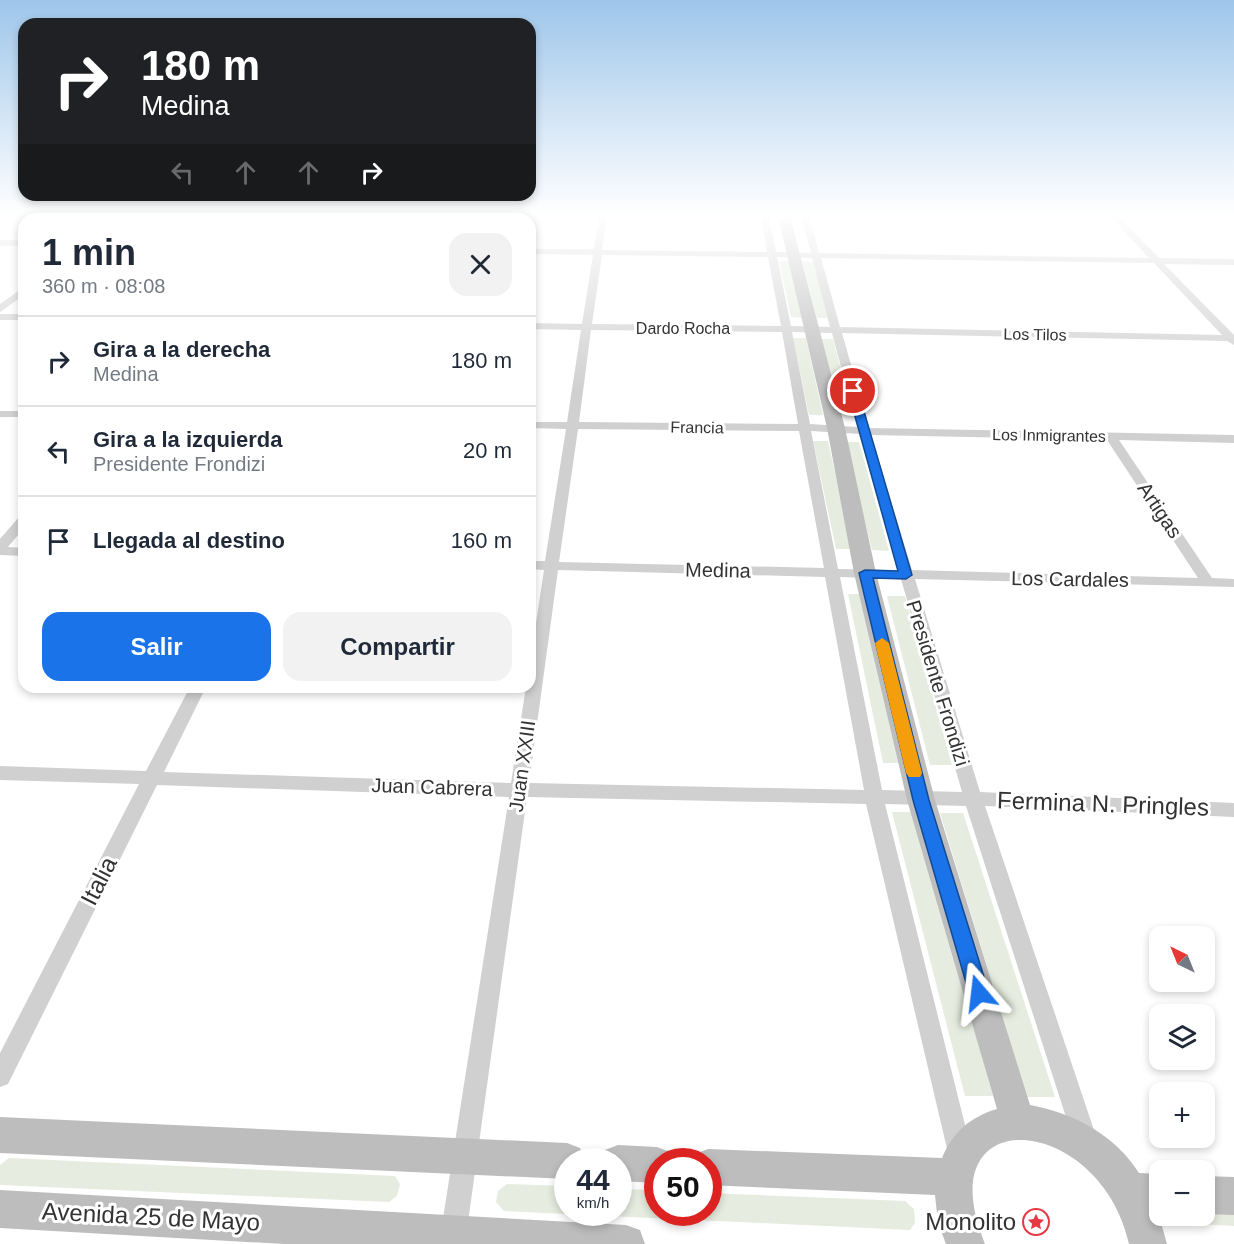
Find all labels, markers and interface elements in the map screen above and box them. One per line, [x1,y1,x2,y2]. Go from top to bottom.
icon: right [42,42,120,120]
text: 180 m [141,42,260,89]
text: Medina [141,91,230,121]
icon: left [166,156,199,189]
icon: ahead [229,156,262,189]
icon: ahead [292,156,325,189]
icon: right [355,156,388,189]
text: 1 min [42,232,136,273]
button: close [449,233,512,296]
text: 360 m · 08:08 [42,275,165,297]
street label: Dardo Rocha [636,320,730,337]
street label: Los Tilos [1003,325,1067,344]
text: Gira a la derecha [93,337,270,362]
icon: right [42,345,75,378]
text: 180 m [451,348,512,373]
text: Medina [93,363,159,385]
pin [827,365,878,416]
icon: arrive [836,374,869,407]
street label: Francia [670,419,724,436]
street label: Los Inmigrantes [992,426,1106,445]
text: Gira a la izquierda [93,427,283,452]
icon: left [42,435,75,468]
text: 20 m [463,438,512,463]
text: Presidente Frondizi [93,453,265,475]
street label: Artigas [1133,478,1187,542]
icon: arrive [42,525,75,558]
text: Llegada al destino [93,528,285,553]
text: 160 m [451,528,512,553]
street label: Medina [685,558,752,582]
street label: Los Cardales [1011,567,1129,591]
street label: Presidente Frondizi [902,597,974,769]
button: Salir [42,612,271,681]
button: Compartir [283,612,512,681]
street label: Juan XXIII [505,719,539,813]
street label: Juan Cabrera [371,774,494,800]
street label: Fermina N. Pringles [997,786,1209,821]
street label: Italia [75,851,122,909]
north arrow [1149,926,1215,992]
map controls [1149,926,1215,1226]
position arrow [947,961,1011,1025]
button: layers [1149,1004,1215,1070]
button: + [1149,1082,1215,1148]
speed limit sign: 50 [644,1148,722,1226]
button: − [1149,1160,1215,1226]
text: 44 [576,1163,610,1196]
text: km/h [577,1194,609,1211]
street label: Avenida 25 de Mayo [41,1197,261,1236]
place icon: Monolito [1021,1207,1051,1237]
place label: Monolito [925,1208,1016,1235]

